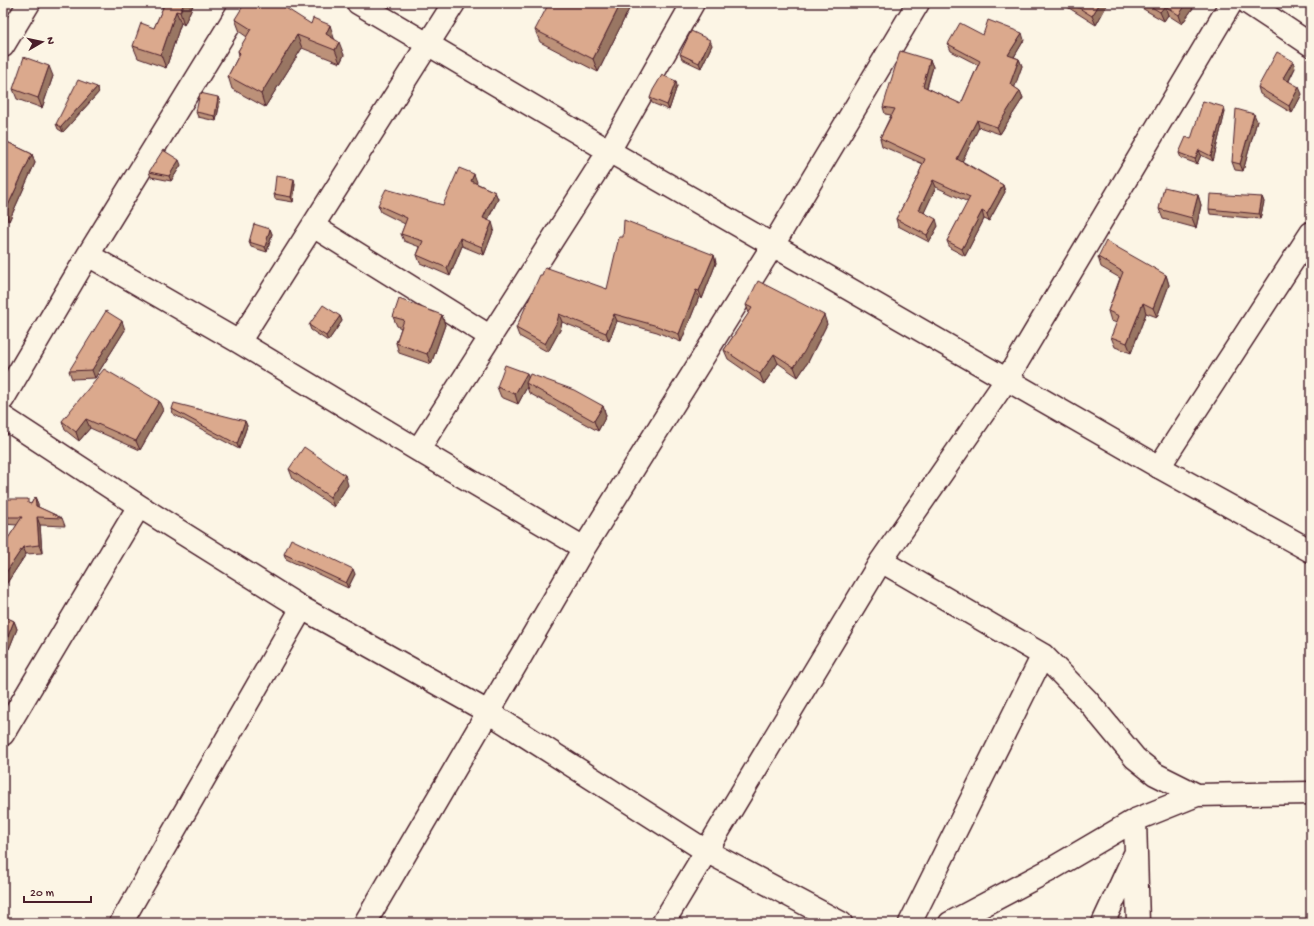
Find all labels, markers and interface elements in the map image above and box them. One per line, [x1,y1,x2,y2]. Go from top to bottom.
north arrow [22,22,62,62]
text: N [43,36,56,45]
scale bar [24,878,91,904]
text: 20 m [30,887,55,901]

